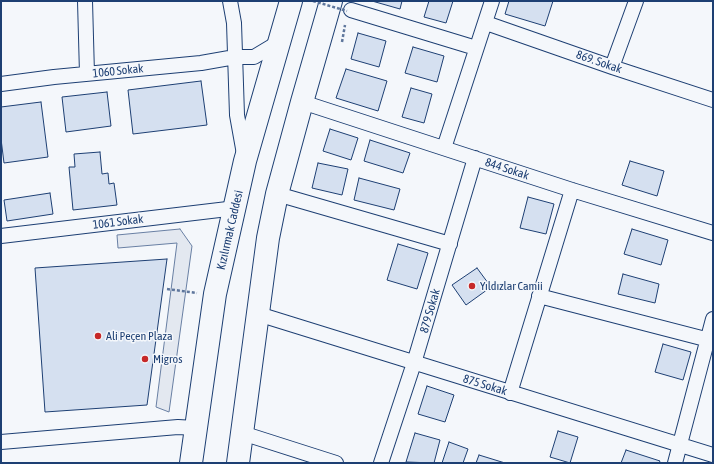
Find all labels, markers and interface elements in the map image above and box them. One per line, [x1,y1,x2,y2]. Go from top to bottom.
street label: 869. Sokak [574,47,624,77]
street label: 1060 Sokak [92,61,144,81]
street label: 844 Sokak [483,155,531,183]
street label: Kızılırmak Caddesi [214,189,246,271]
street label: 1061 Sokak [92,212,144,232]
place label: Yıldızlar Camii [480,279,543,293]
marker: Yıldızlar Camii [467,281,477,291]
street label: 879 Sokak [417,287,443,335]
place label: Ali Peçen Plaza [106,329,173,343]
marker: Ali Peçen Plaza [93,331,103,341]
place label: Migros [153,352,182,366]
marker: Migros [140,354,150,364]
street label: 875 Sokak [461,371,509,399]

